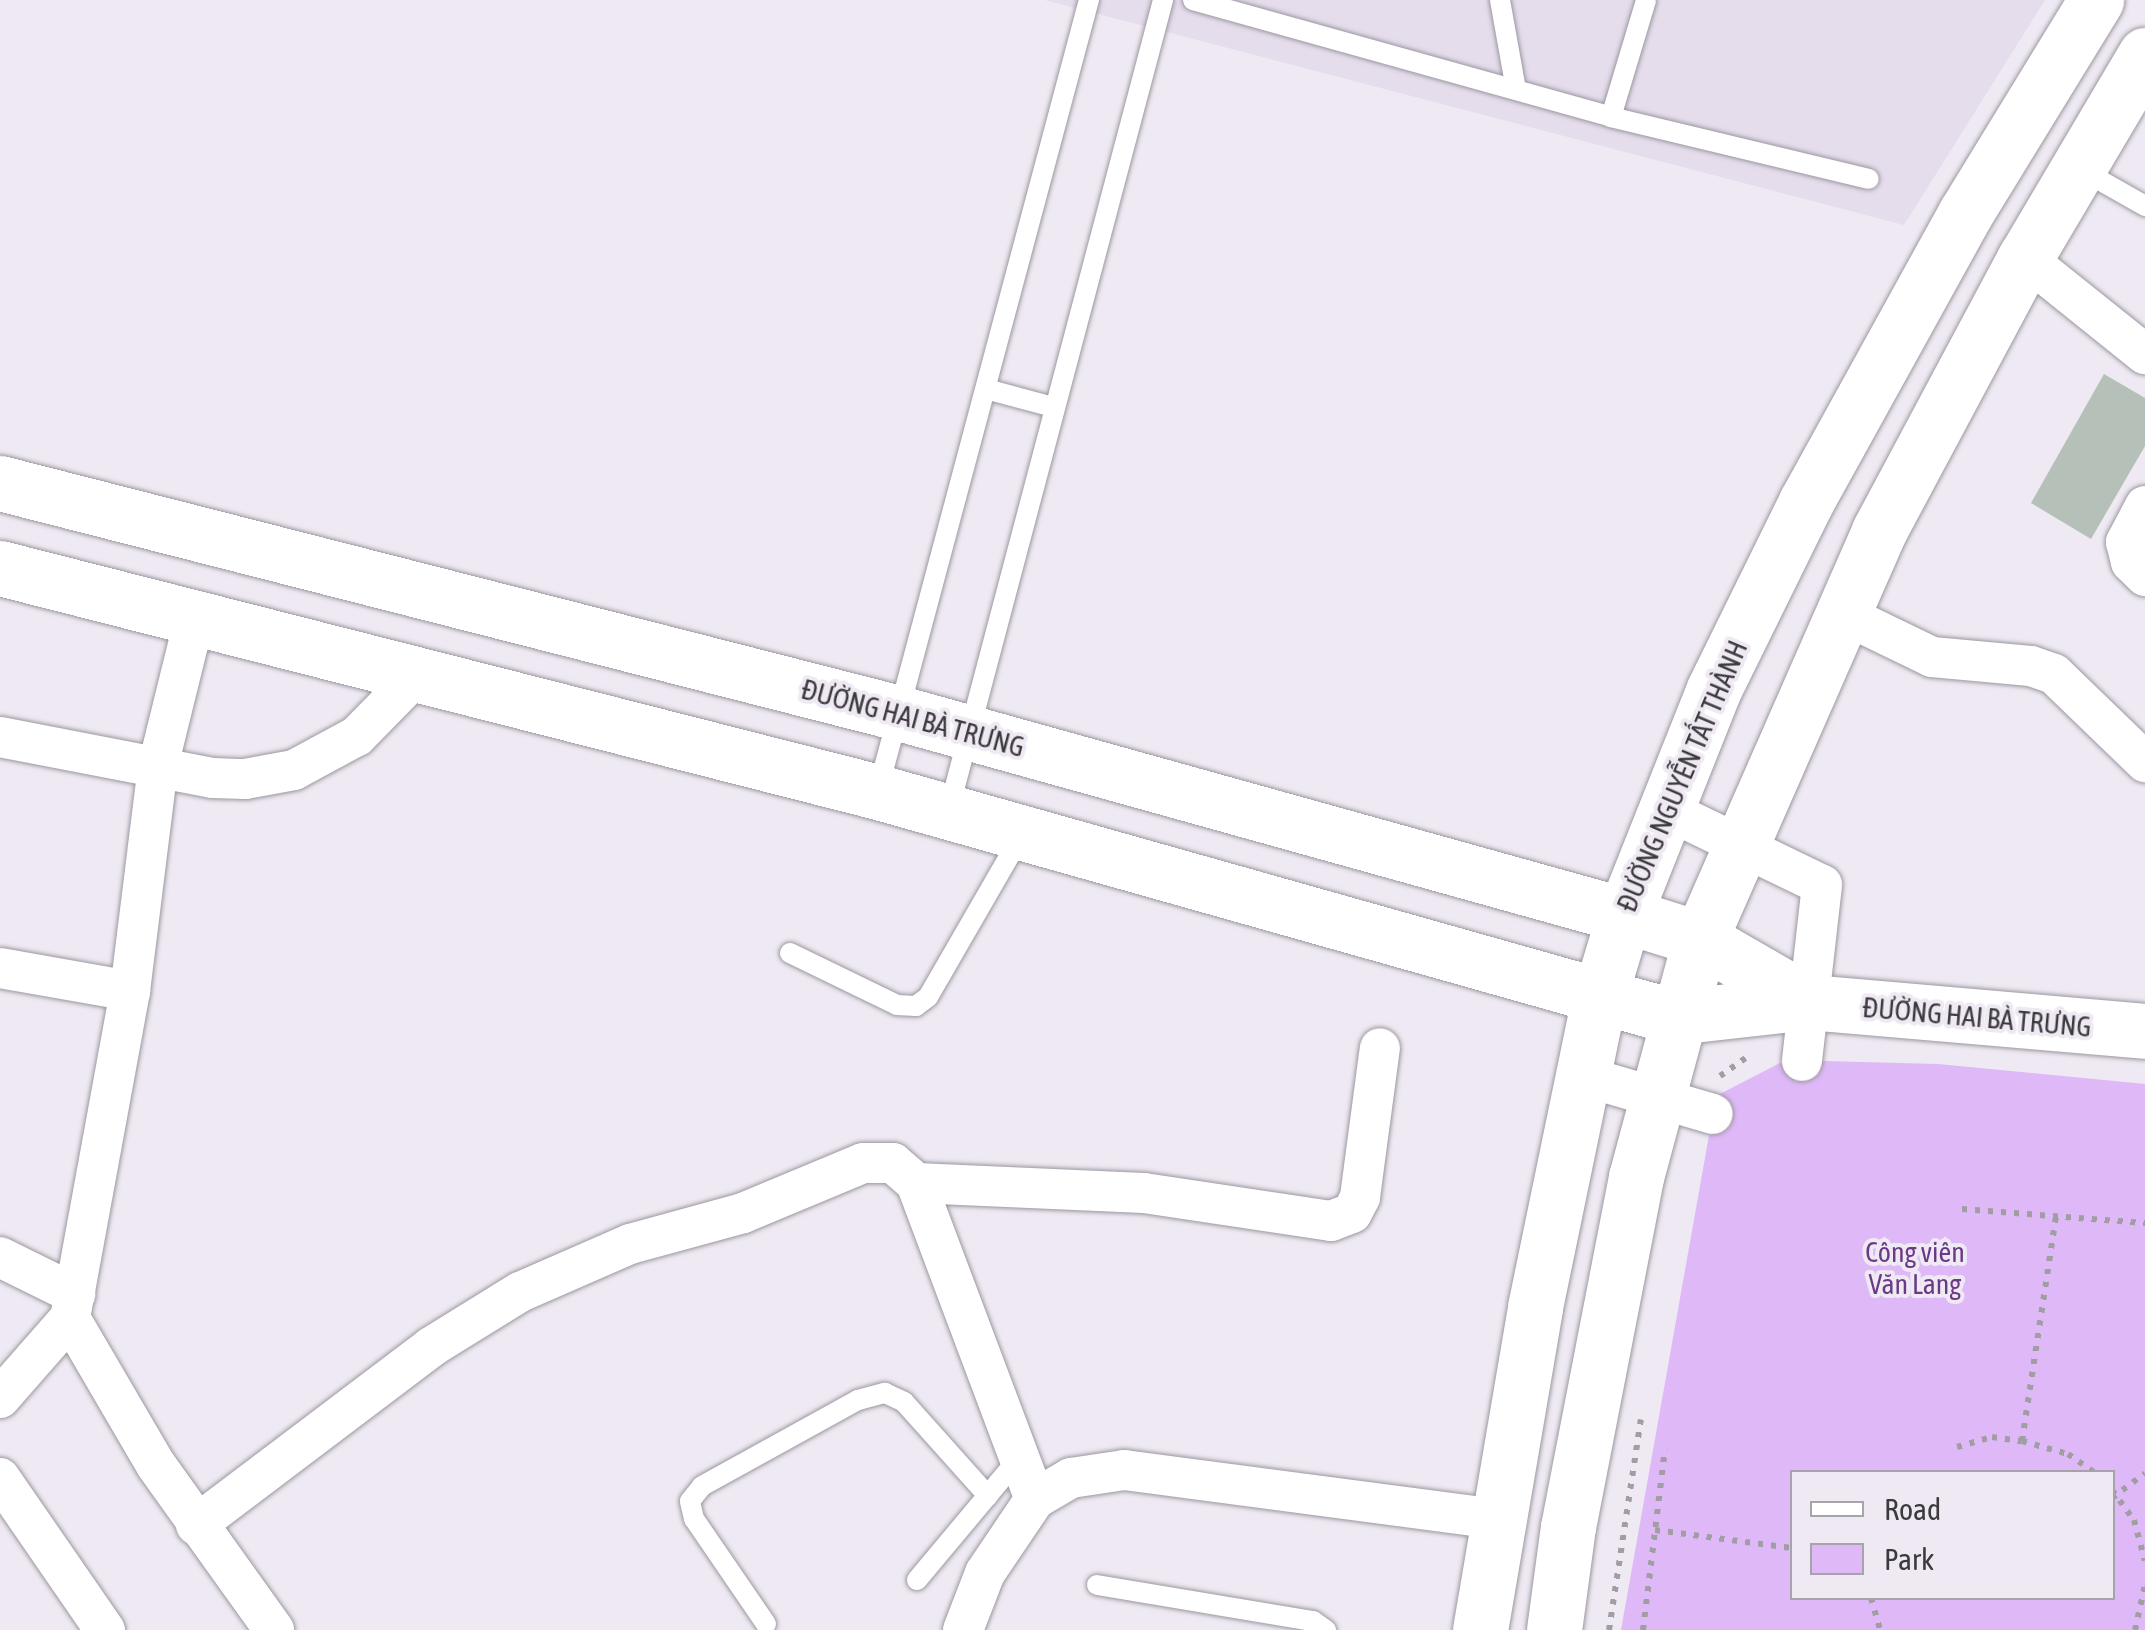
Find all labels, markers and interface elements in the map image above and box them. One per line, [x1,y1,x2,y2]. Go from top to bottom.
street label: ĐƯỜNG NGUYỄN TẤT THÀNH [1610,635,1754,917]
street label: ĐƯỜNG HAI BÀ TRƯNG [798,672,1028,764]
street label: ĐƯỜNG HAI BÀ TRƯNG [1861,990,2093,1044]
park label: Công viên Văn Lang [1865,1235,1965,1301]
legend [1790,1470,2115,1600]
text: Road [1884,1492,1941,1526]
text: Park [1884,1542,1934,1576]

